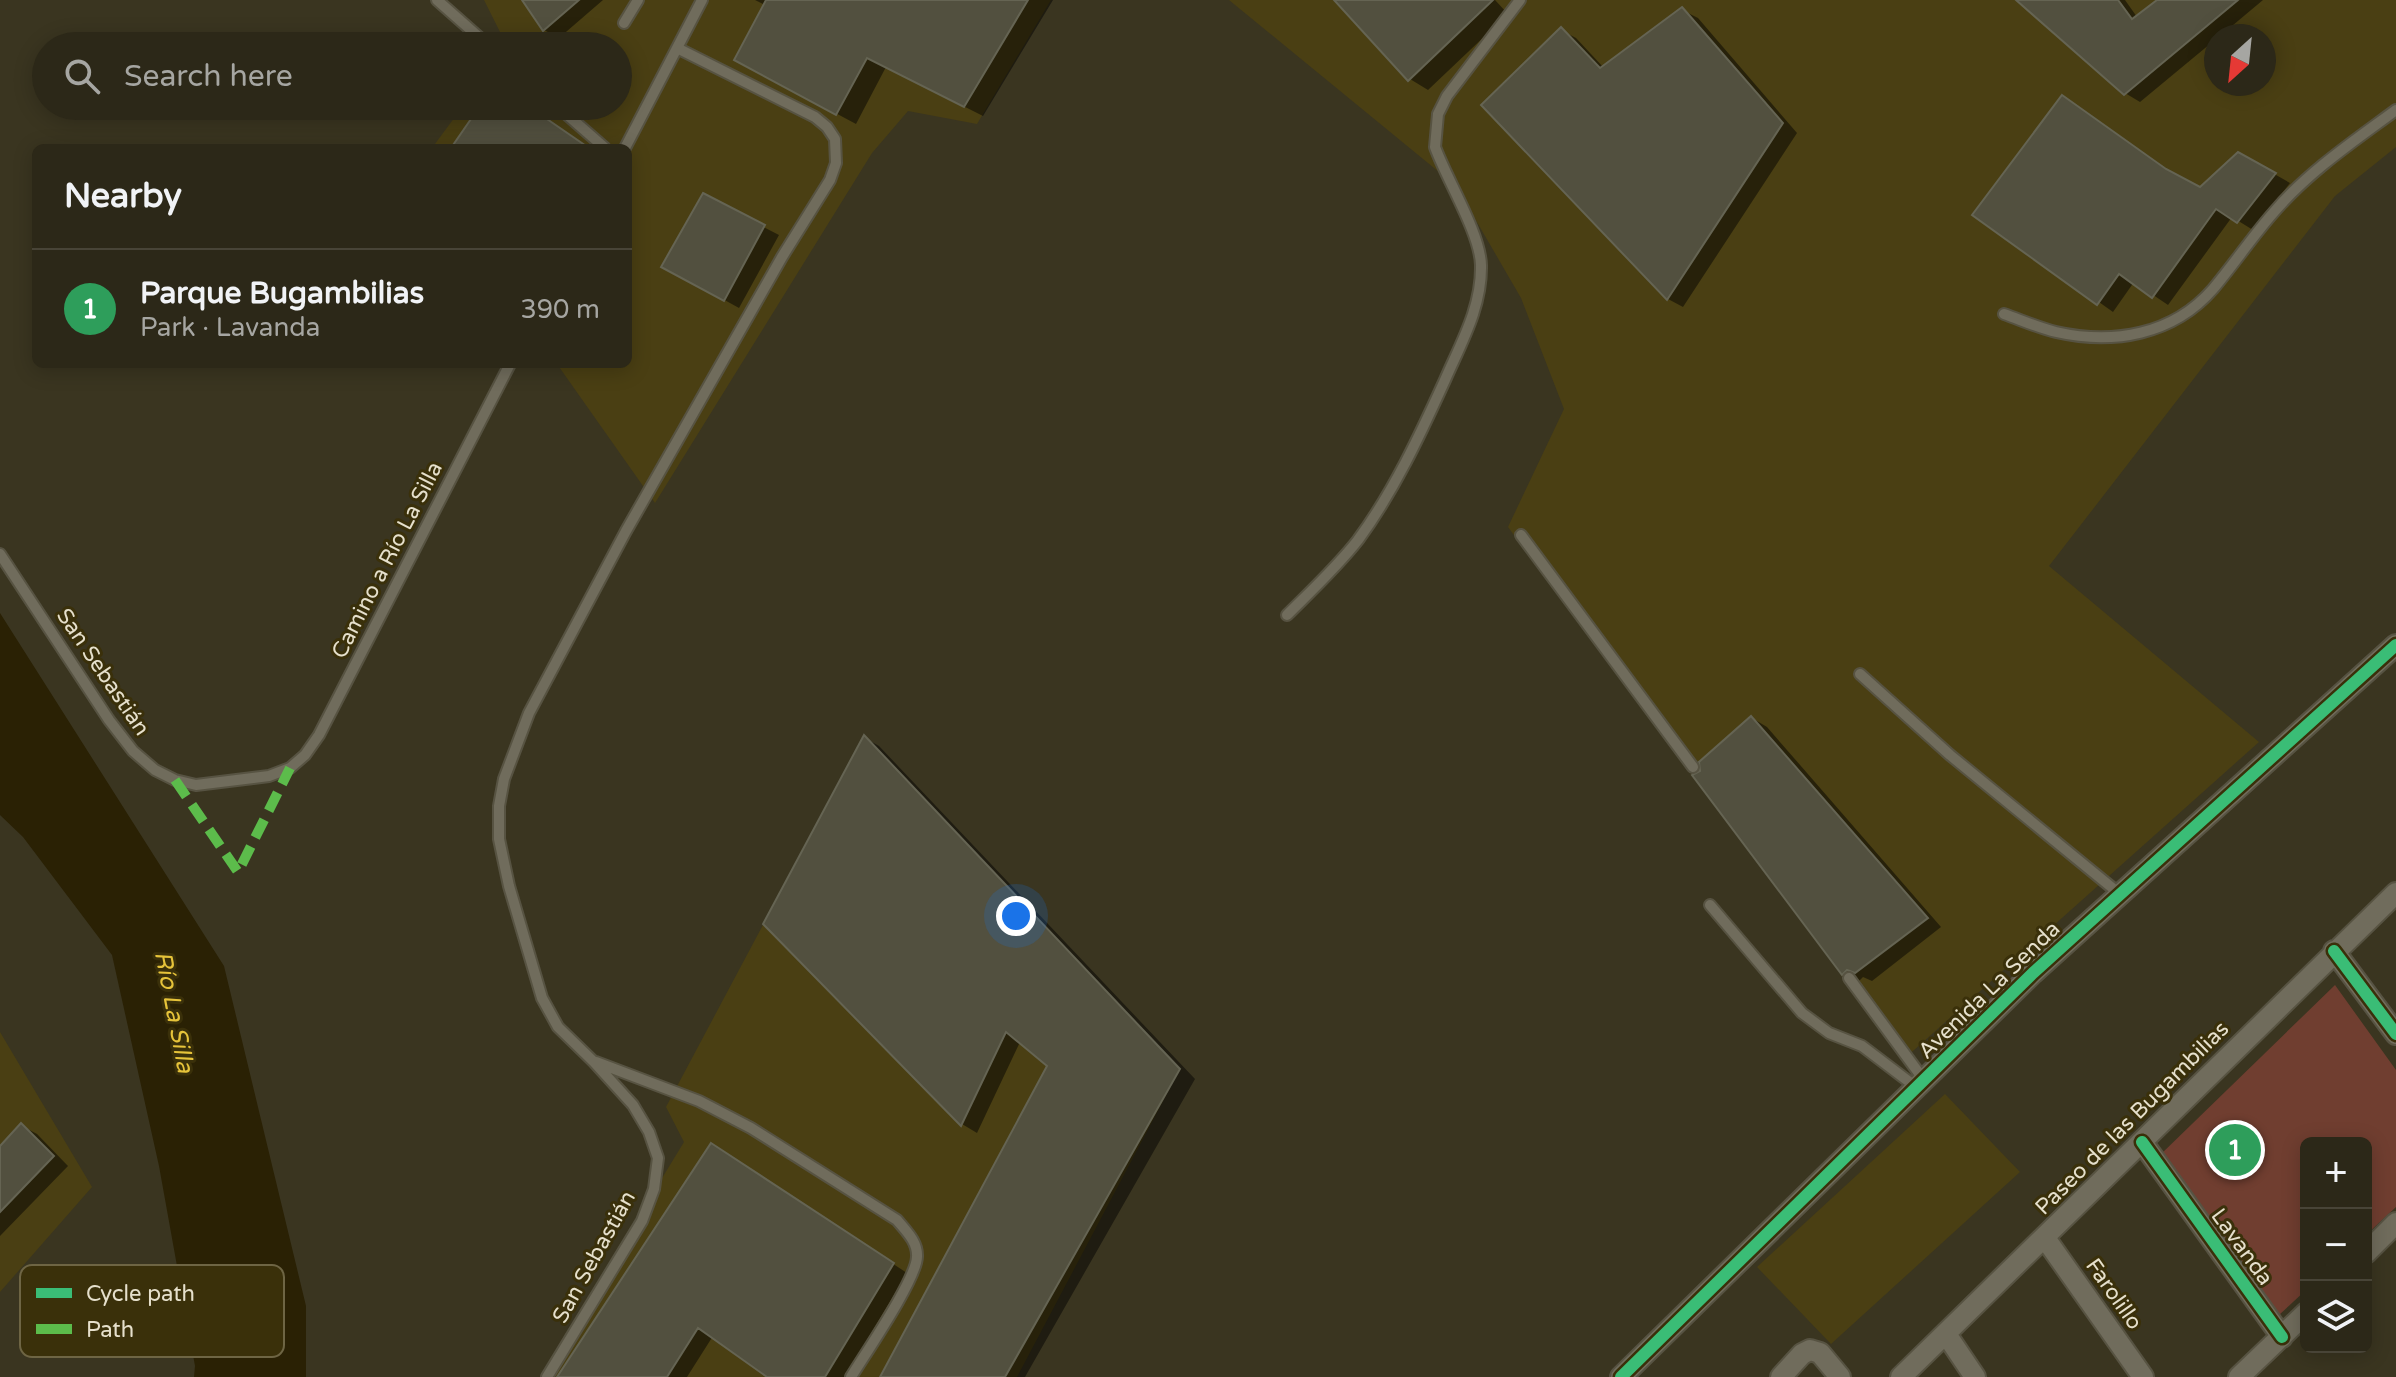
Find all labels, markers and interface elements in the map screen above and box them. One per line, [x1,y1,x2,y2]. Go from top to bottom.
north arrow [2204,24,2276,96]
search box [32,32,632,120]
icon: search [60,54,104,98]
text: Search here [124,58,293,95]
text: Nearby [64,176,182,217]
text: Parque Bugambilias [140,275,424,312]
text: 1 [82,294,98,325]
text: 390 m [520,294,600,325]
text: Park · Lavanda [140,312,320,343]
street label: Camino a Río La Silla [326,457,448,663]
street label: San Sebastián [51,604,155,740]
your location [996,896,1036,936]
street label: Avenida La Senda [1913,916,2065,1064]
water label: Río La Silla [148,949,200,1076]
street label: Paseo de las Bugambilias [2030,1016,2234,1220]
pin: 1 [2209,1120,2261,1180]
map controls [2300,1137,2372,1353]
button: + [2300,1137,2372,1209]
street label: San Sebastián [547,1186,641,1328]
street label: Lavanda [2206,1204,2278,1290]
button: − [2300,1209,2372,1281]
street label: Farolillo [2080,1253,2148,1335]
legend [20,1265,284,1357]
text: Cycle path [86,1281,195,1307]
button: layers [2300,1281,2372,1353]
text: Path [86,1317,134,1343]

